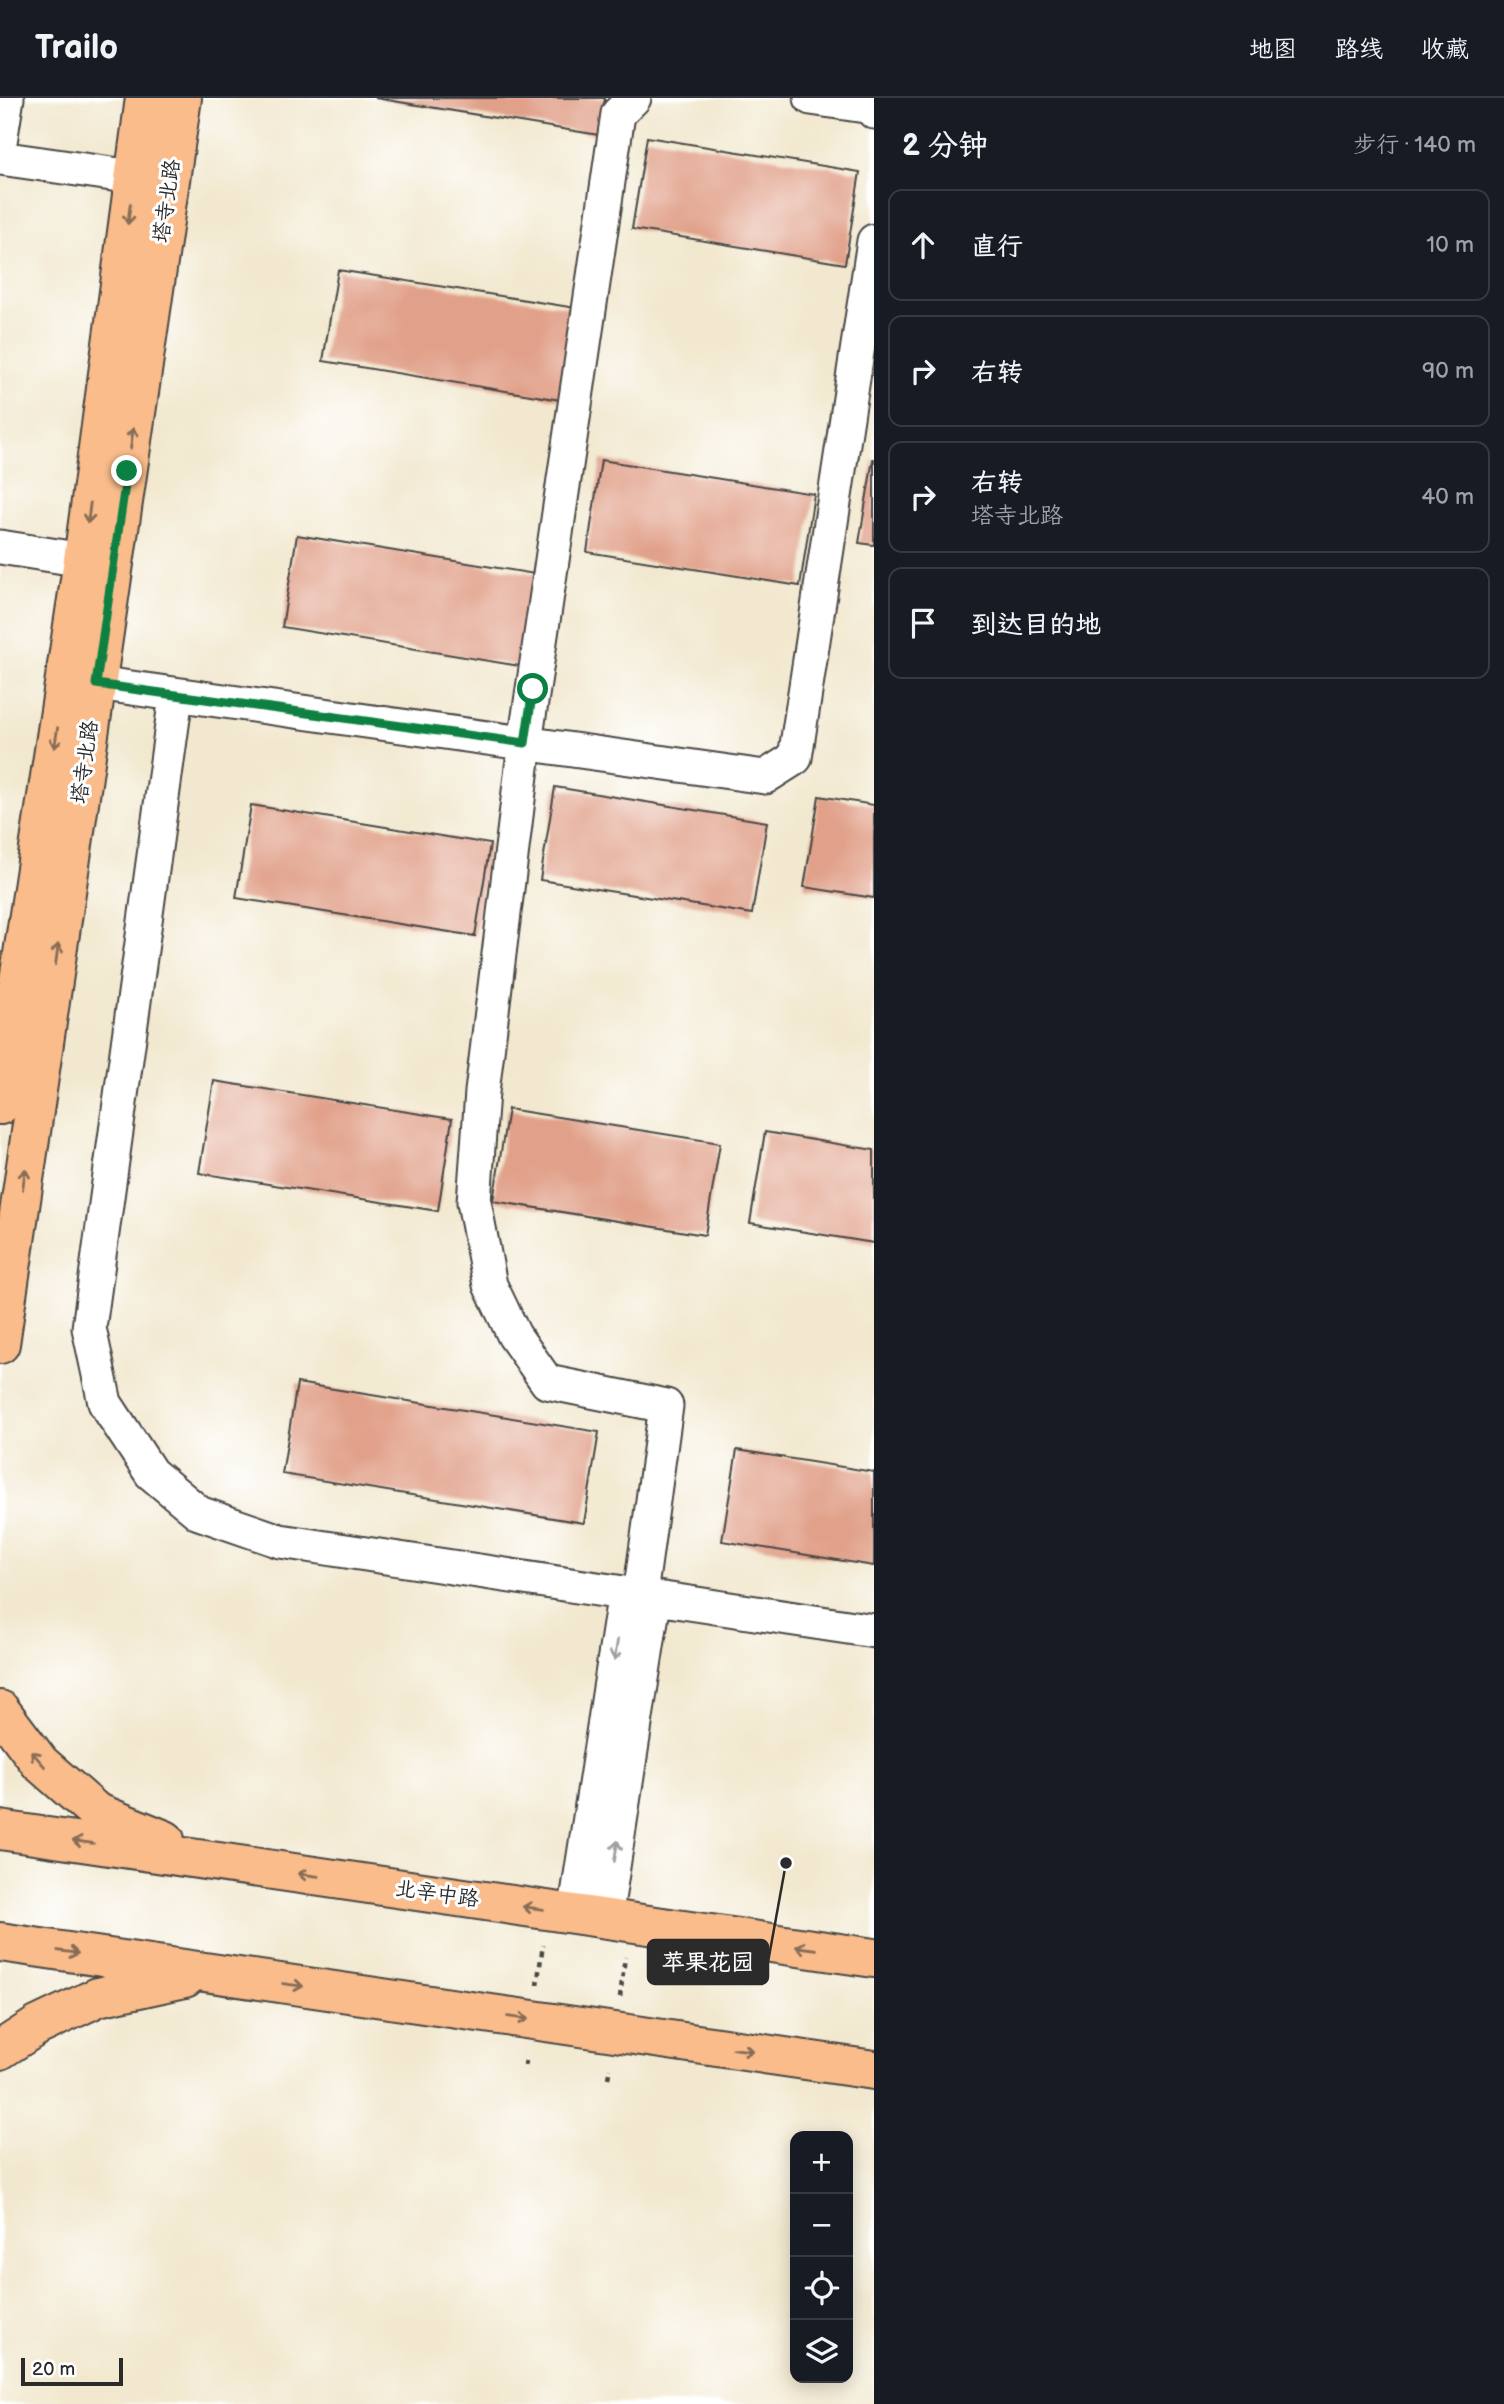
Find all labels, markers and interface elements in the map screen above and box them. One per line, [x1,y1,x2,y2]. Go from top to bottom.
text: Trailo [35,28,118,68]
text: 地图 [1249,35,1297,64]
text: 路线 [1335,35,1383,64]
text: 收藏 [1421,35,1469,64]
text: 2 分钟 [902,128,988,164]
text: 步行 · 140 m [1353,131,1476,159]
street label: 塔寺北路 [149,158,185,244]
one-way arrow [122,202,135,225]
icon: ahead [904,226,942,264]
text: 10 m [1426,231,1474,259]
text: 直行 [971,232,1023,263]
icon: right [904,352,942,390]
text: 90 m [1422,357,1474,385]
text: 右转 [971,358,1023,389]
one-way arrow [126,427,139,450]
route end [111,455,142,486]
text: 右转 [971,468,1023,499]
icon: right [904,478,942,516]
text: 40 m [1421,483,1474,511]
one-way arrow [83,501,96,523]
text: 塔寺北路 [971,502,1063,530]
icon: arrive [904,604,942,642]
text: 到达目的地 [971,610,1101,641]
route start [517,673,548,704]
street label: 塔寺北路 [67,719,103,805]
one-way arrow [49,726,62,748]
one-way arrow [51,943,64,966]
one-way arrow [18,1168,31,1191]
one-way arrow [609,1638,622,1661]
one-way arrow [30,1750,46,1768]
one-way arrow [72,1836,95,1849]
one-way arrow [610,1840,623,1863]
one-way arrow [297,1869,320,1882]
street label: 北辛中路 [394,1876,480,1912]
one-way arrow [522,1902,545,1915]
callout: 苹果花园 [648,1940,768,1984]
one-way arrow [796,1941,818,1954]
one-way arrow [56,1946,78,1959]
text: 苹果花园 [662,1949,754,1977]
one-way arrow [281,1979,304,1992]
one-way arrow [506,2011,529,2024]
one-way arrow [731,2044,754,2057]
map controls [790,2131,853,2383]
button: + [790,2131,853,2194]
button: − [790,2194,853,2257]
button: locate [790,2257,853,2320]
button: layers [790,2320,853,2383]
scale bar [21,2355,122,2387]
text: 20 m [32,2358,75,2381]

